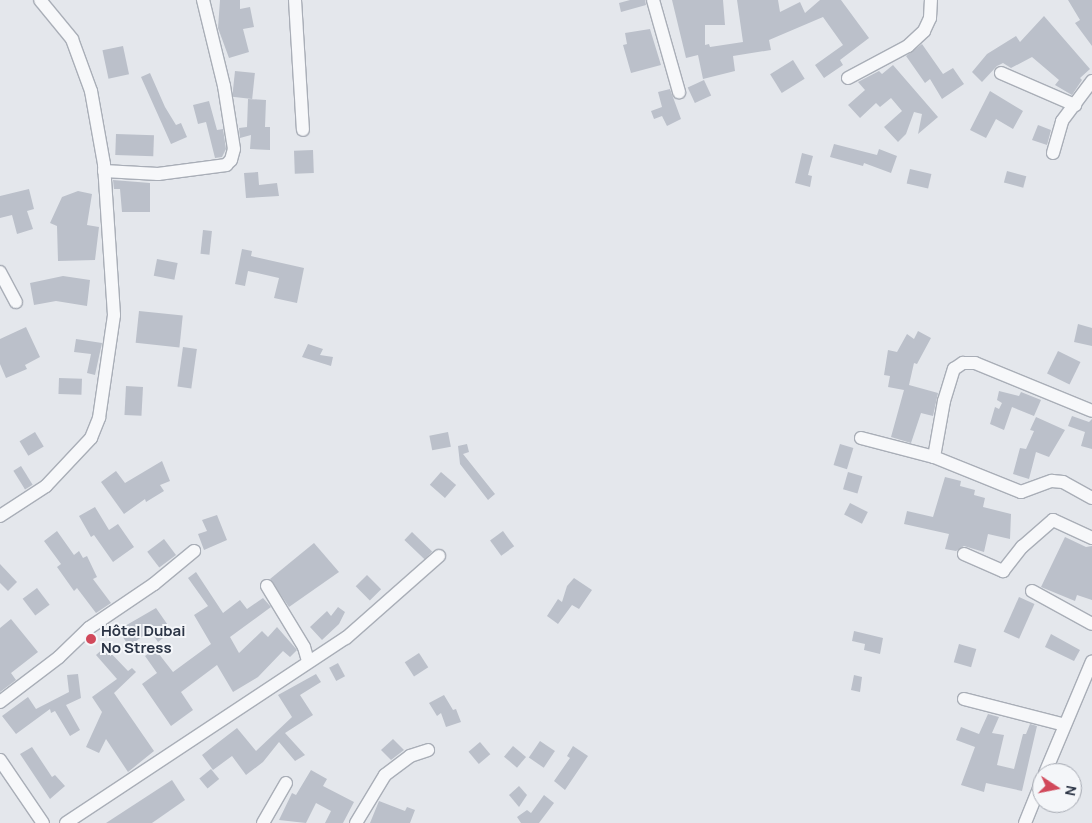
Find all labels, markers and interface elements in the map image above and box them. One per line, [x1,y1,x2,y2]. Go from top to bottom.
place label: Hôtel Dubai No Stress [101,621,185,656]
marker: Hôtel Dubai No Stress [85,633,97,645]
north arrow [1032,763,1082,813]
text: N [1061,784,1082,798]

